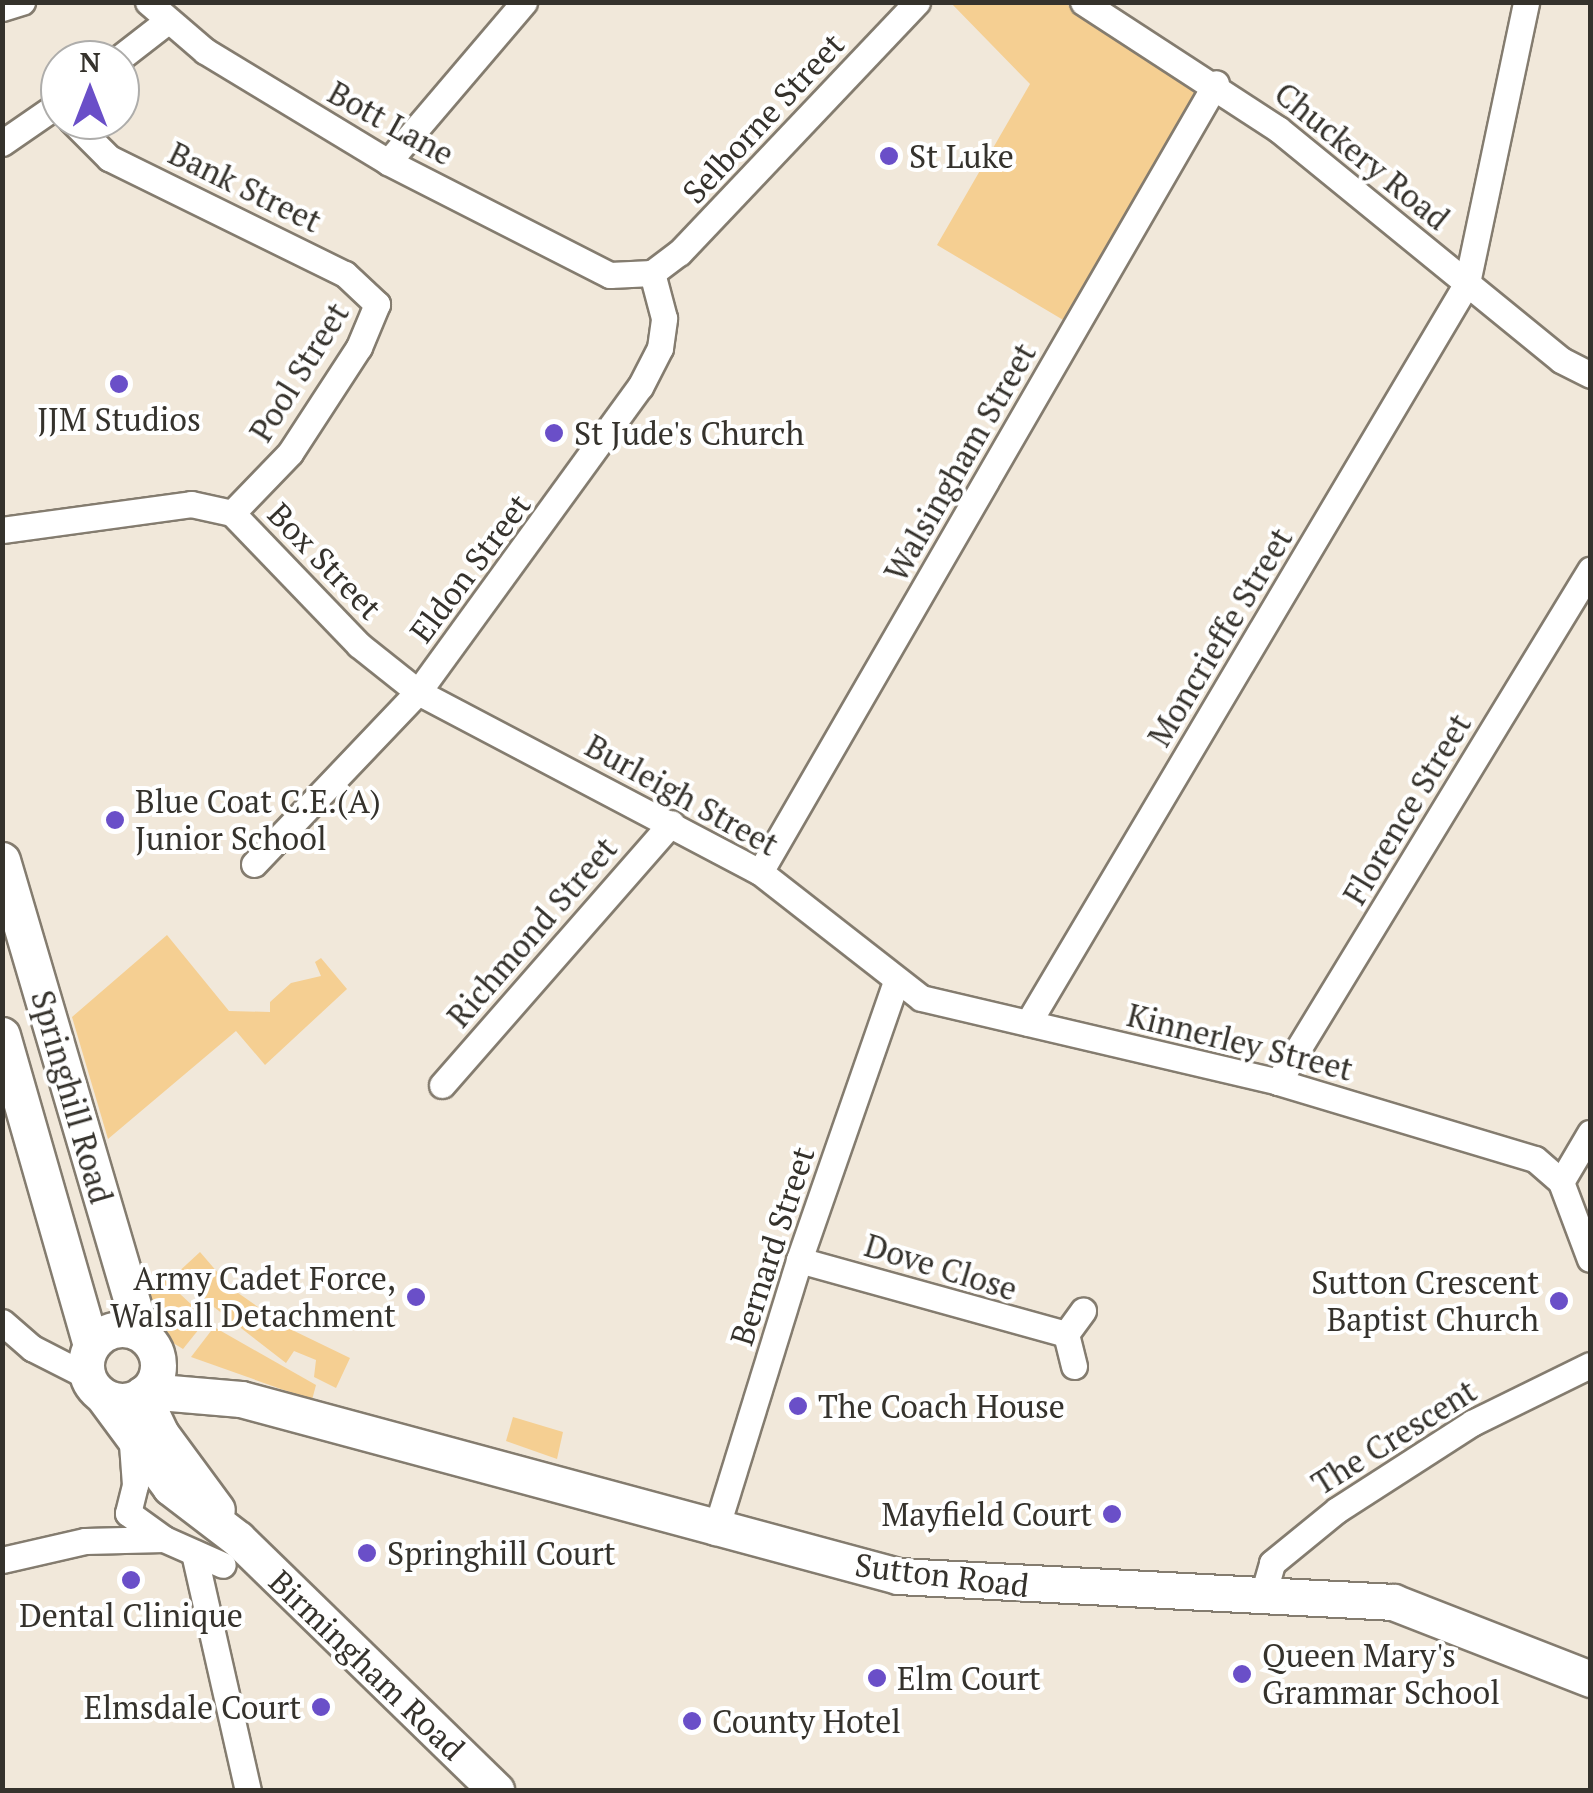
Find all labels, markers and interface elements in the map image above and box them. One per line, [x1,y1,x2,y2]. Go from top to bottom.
street label: Selborne Street [674,25,852,211]
north arrow [40,40,140,140]
text: N [79,43,101,80]
street label: Bott Lane [322,73,460,173]
street label: Chuckery Road [1267,74,1457,238]
street label: Bank Street [163,134,327,240]
place label: St Luke [909,137,1014,175]
marker: St Luke [878,145,900,167]
street label: Pool Street [241,296,357,448]
street label: Walsingham Street [876,336,1044,588]
marker: JJM Studios [108,373,130,395]
place label: JJM Studios [37,400,201,438]
place label: St Jude's Church [574,414,804,452]
marker: St Jude's Church [543,422,565,444]
street label: Eldon Street [402,486,538,650]
street label: Box Street [260,495,390,627]
street label: Moncrieffe Street [1140,521,1300,753]
street label: Florence Street [1335,707,1479,911]
street label: Burleigh Street [579,726,785,864]
place label: Blue Coat C.E.(A) Junior School [135,783,381,858]
marker: Blue Coat C.E.(A) Junior School [104,809,126,831]
street label: Richmond Street [439,829,625,1035]
street label: Springhill Road [23,986,121,1208]
street label: Kinnerley Street [1123,995,1357,1089]
street label: Bernard Street [722,1142,822,1350]
street label: Dove Close [860,1226,1022,1308]
place label: Army Cadet Force, Walsall Detachment [110,1260,396,1335]
place label: Sutton Crescent Baptist Church [1311,1264,1539,1339]
marker: Army Cadet Force, Walsall Detachment [405,1286,427,1308]
marker: Sutton Crescent Baptist Church [1548,1290,1570,1312]
street label: The Crescent [1305,1371,1483,1503]
place label: The Coach House [818,1387,1065,1425]
marker: The Coach House [787,1395,809,1417]
place label: Mayfield Court [881,1495,1092,1533]
marker: Mayfield Court [1101,1503,1123,1525]
place label: Springhill Court [387,1534,616,1572]
marker: Springhill Court [356,1542,378,1564]
street label: Sutton Road [853,1545,1031,1605]
street label: Birmingham Road [261,1562,473,1768]
marker: Dental Clinique [120,1569,142,1591]
place label: Dental Clinique [19,1596,243,1634]
place label: Queen Mary's Grammar School [1262,1637,1500,1712]
place label: Elm Court [897,1659,1041,1697]
marker: Queen Mary's Grammar School [1231,1663,1253,1685]
marker: Elm Court [866,1667,888,1689]
place label: Elmsdale Court [84,1688,301,1726]
marker: Elmsdale Court [310,1696,332,1718]
place label: County Hotel [712,1702,901,1740]
marker: County Hotel [681,1710,703,1732]

